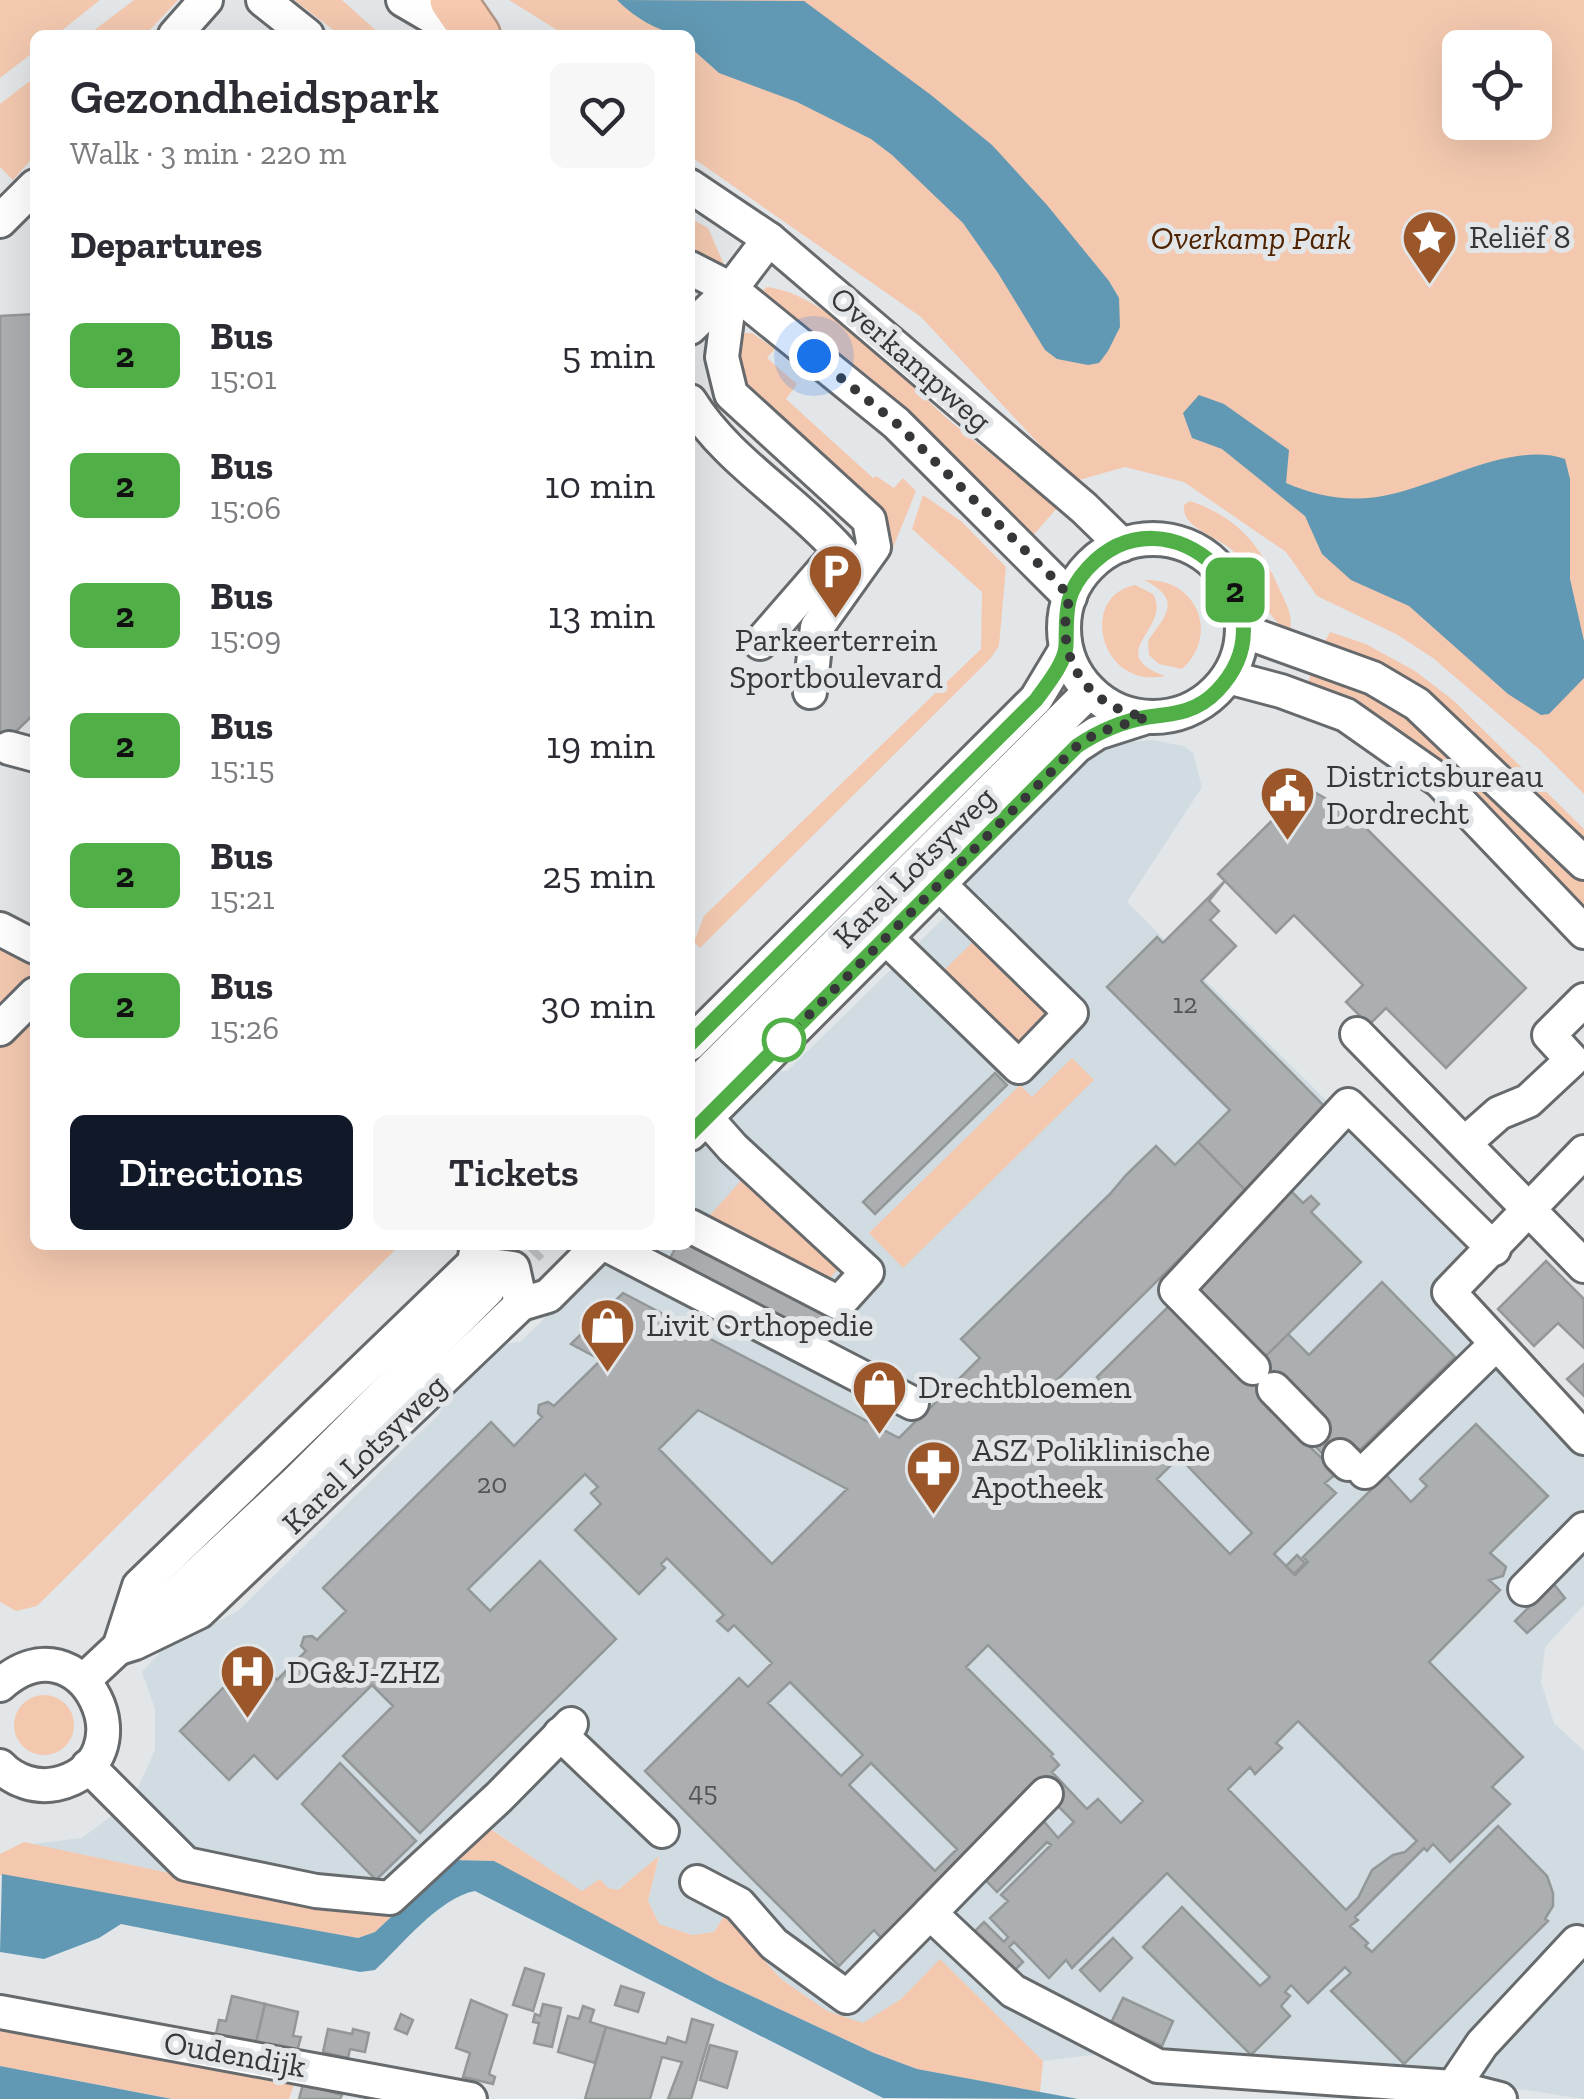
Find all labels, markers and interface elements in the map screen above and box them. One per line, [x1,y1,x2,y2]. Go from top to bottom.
map controls [1442,30,1552,140]
button: locate [1442,30,1552,140]
button: heart [550,63,655,168]
text: Gezondheidspark [70,68,439,125]
text: Walk · 3 min · 220 m [70,134,346,172]
place icon: Reliëf 8 [1400,207,1460,286]
place label: Reliëf 8 [1469,218,1571,256]
park label: Overkamp Park [1151,219,1351,257]
text: Departures [70,222,262,268]
street label: Overkampweg [823,279,999,439]
text: Bus [210,313,273,359]
your location [789,331,839,381]
text: 5 min [562,332,655,378]
text: 2 [116,334,134,376]
text: 15:01 [210,359,277,397]
text: Bus [210,443,273,489]
text: 10 min [545,462,655,508]
text: 2 [116,464,134,506]
text: 15:06 [210,489,281,527]
parking icon: Parkeerterrein Sportboulevard [806,541,866,620]
line badge: 2 [1202,558,1268,622]
text: 2 [1226,569,1244,611]
text: Bus [210,573,273,619]
text: 13 min [548,592,655,638]
text: 2 [116,594,134,636]
text: 15:09 [210,619,281,657]
place label: Parkeerterrein Sportboulevard [729,621,943,696]
text: Bus [210,703,273,749]
text: 19 min [546,722,655,768]
text: 2 [116,724,134,766]
text: 15:15 [210,749,275,787]
place label: Districtsbureau Dordrecht [1326,757,1543,832]
public building icon: Districtsbureau Dordrecht [1257,764,1317,843]
street label: Karel Lotsyweg [825,778,1003,956]
text: Bus [210,833,273,879]
text: 25 min [542,852,655,898]
text: 2 [116,854,134,896]
text: 15:21 [210,879,275,917]
text: Bus [210,963,273,1009]
text: 30 min [541,982,655,1028]
text: 2 [116,984,134,1026]
house number: 12 [1172,987,1198,1020]
text: 15:26 [210,1009,279,1047]
unlabelled marker [763,1019,805,1061]
button: Directions [70,1115,353,1230]
button: Tickets [373,1115,655,1230]
shop icon: Livit Orthopedie [577,1295,637,1374]
place label: Livit Orthopedie [646,1306,874,1344]
shop icon: Drechtbloemen [849,1357,909,1436]
street label: Karel Lotsyweg [274,1366,454,1542]
place label: Drechtbloemen [918,1368,1132,1406]
place label: ASZ Poliklinische Apotheek [972,1431,1210,1506]
pharmacy icon: ASZ Poliklinische Apotheek [903,1438,963,1517]
house number: 20 [477,1467,507,1500]
hospital icon: DG&J-ZHZ [218,1642,278,1721]
place label: DG&J-ZHZ [287,1653,441,1691]
house number: 45 [688,1775,718,1808]
street label: Oudendijk [161,2023,309,2085]

